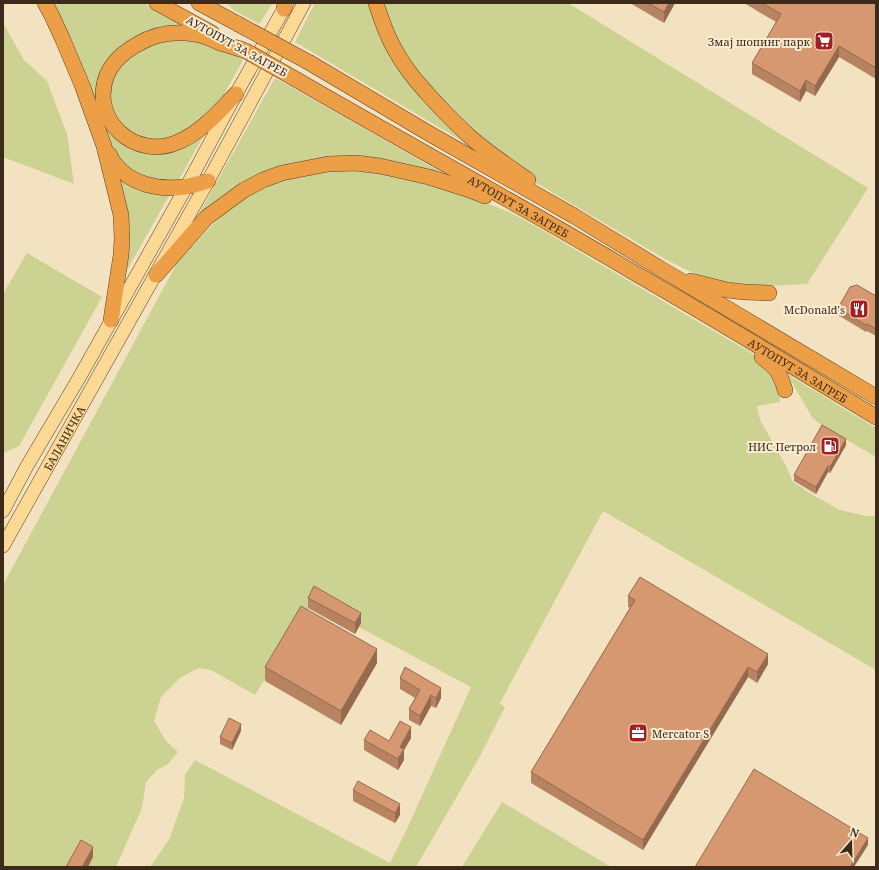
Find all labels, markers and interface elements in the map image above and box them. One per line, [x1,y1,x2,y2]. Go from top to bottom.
street label: АУТОПУТ ЗА ЗАГРЕБ [184,12,290,80]
supermarket icon: Змај шопинг парк [813,30,835,52]
place label: Змај шопинг парк [708,34,810,49]
street label: АУТОПУТ ЗА ЗАГРЕБ [466,171,572,241]
restaurant icon: McDonald's [848,298,870,320]
place label: McDonald's [784,302,845,317]
street label: АУТОПУТ ЗА ЗАГРЕБ [746,334,851,406]
street label: БАЛАНИЧКА [40,403,88,473]
fuel station icon: НИС Петрол [819,435,841,457]
place label: НИС Петрол [748,439,816,454]
office icon: Mercator S [627,722,649,744]
place label: Mercator S [652,726,709,741]
north arrow [831,822,871,862]
text: N [848,824,862,841]

